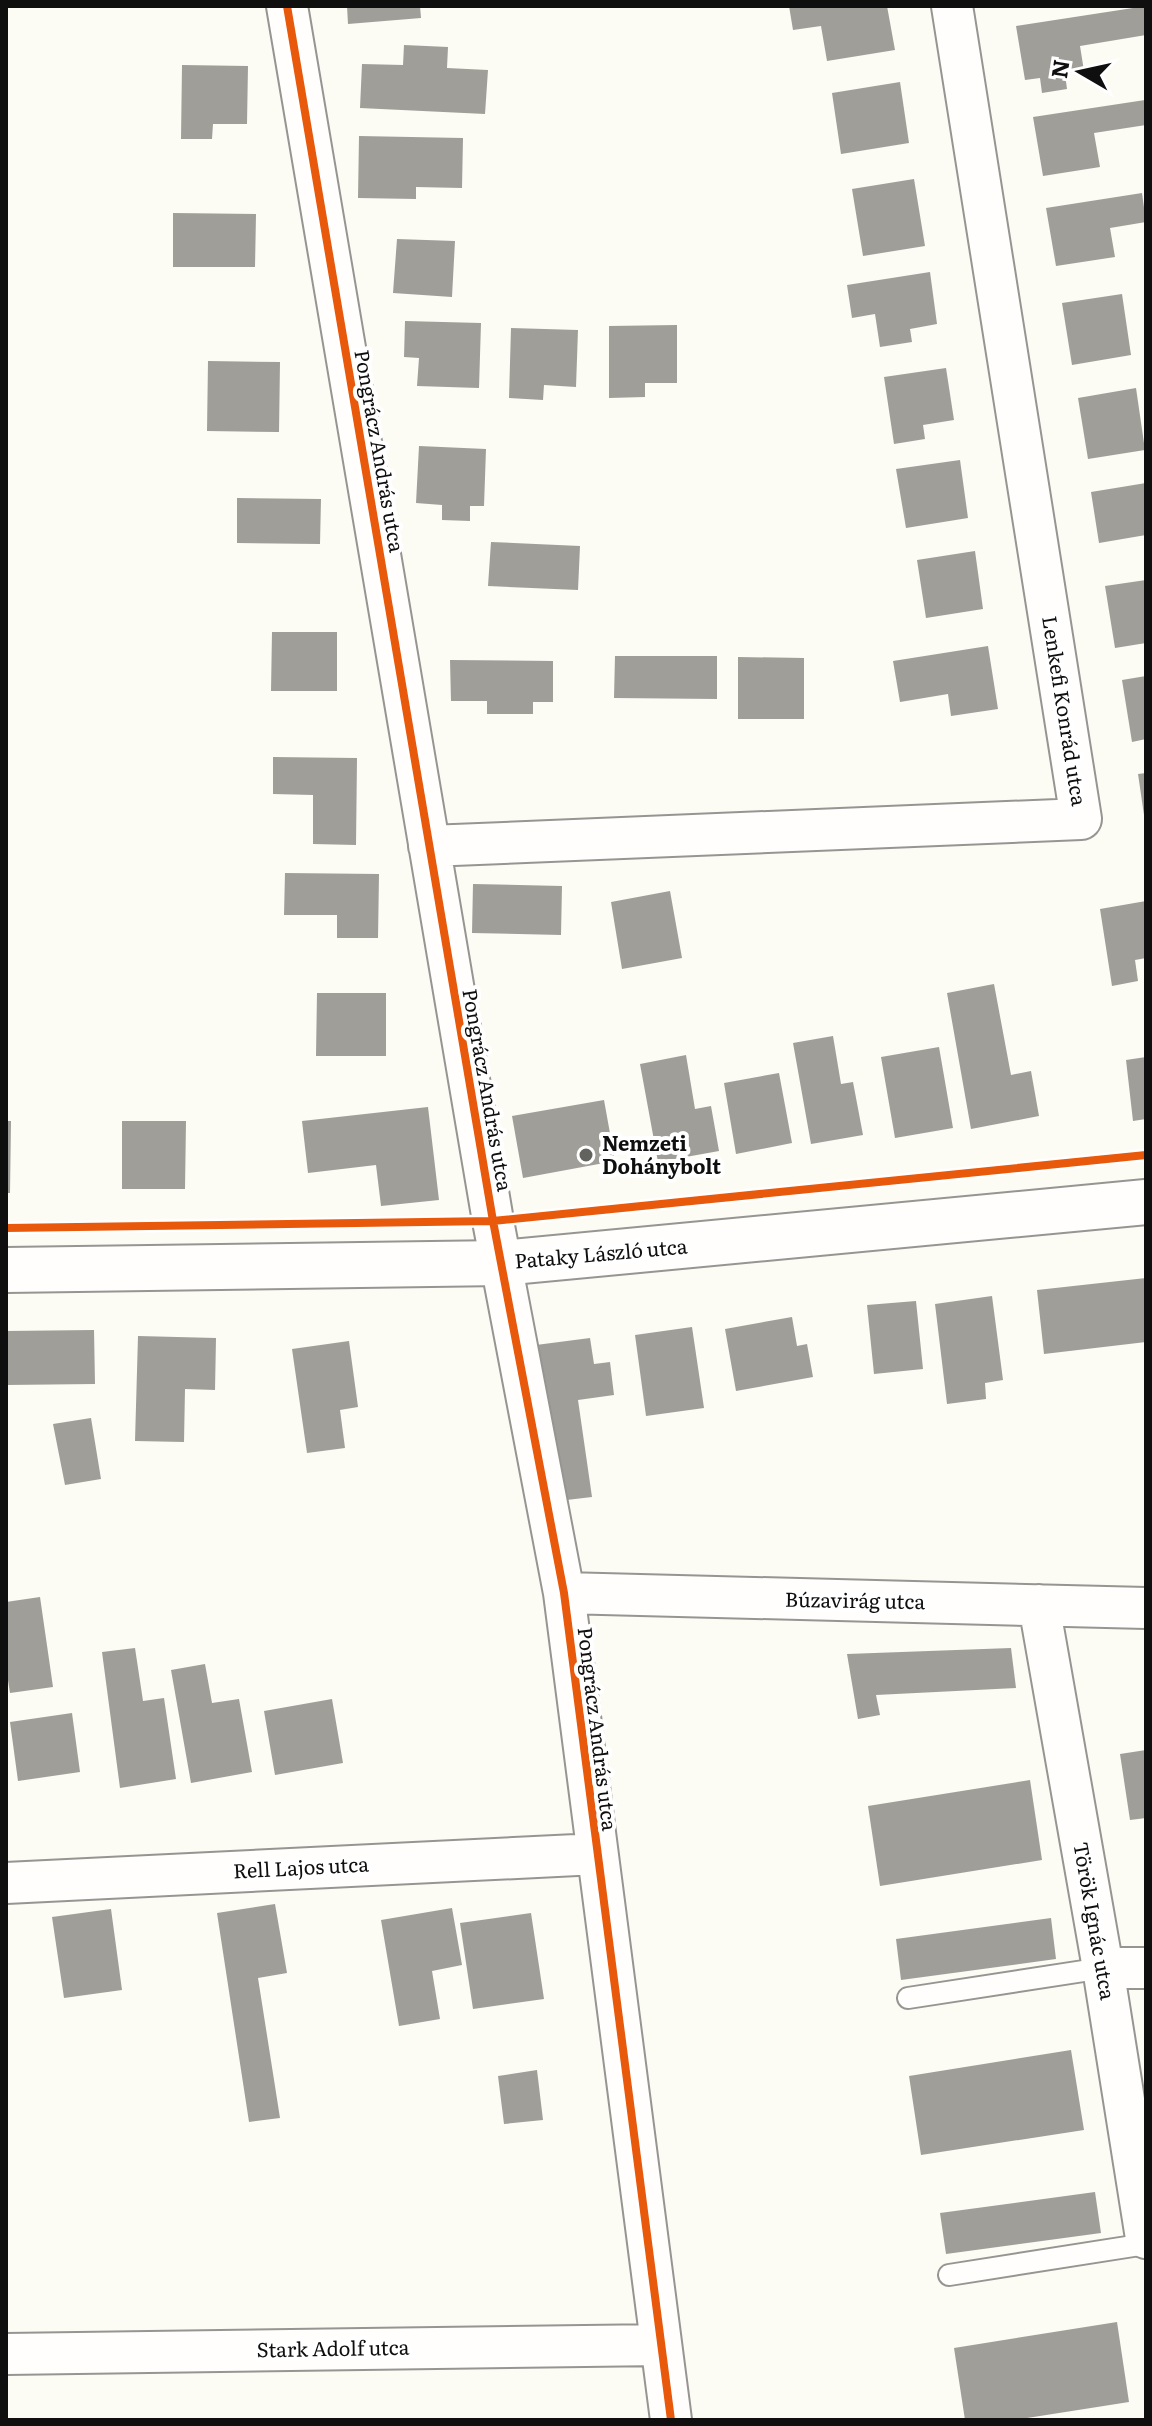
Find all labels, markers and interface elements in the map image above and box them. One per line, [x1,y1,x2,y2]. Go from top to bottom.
north arrow [1040,32,1120,112]
text: N [1041,57,1077,80]
street label: Pongrácz András utca [348,347,414,555]
street label: Lenkefi Konrád utca [1036,614,1096,808]
street label: Pongrácz András utca [456,986,522,1194]
place label: Nemzeti Dohánybolt [602,1127,721,1180]
marker: Nemzeti Dohánybolt [577,1146,595,1164]
street label: Pataky László utca [513,1229,689,1275]
street label: Búzavirág utca [785,1583,926,1615]
street label: Pongrácz András utca [572,1625,626,1833]
street label: Török Ignác utca [1067,1839,1125,2002]
street label: Rell Lajos utca [232,1847,370,1885]
street label: Stark Adolf utca [256,2331,410,2363]

